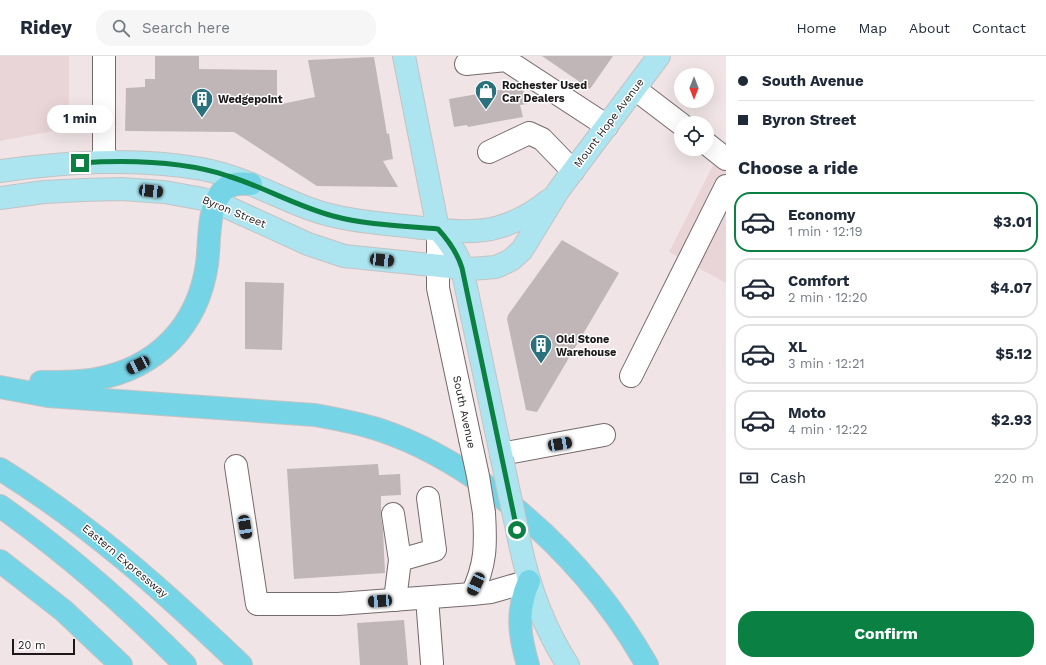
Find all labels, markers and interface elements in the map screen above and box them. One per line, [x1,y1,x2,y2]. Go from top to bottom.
search box [96,10,376,46]
text: Ridey [20,16,72,39]
icon: search [110,17,132,39]
text: Search here [142,19,230,37]
text: Home [796,20,836,36]
text: Map [858,20,887,36]
text: About [909,20,950,36]
text: Contact [972,20,1026,36]
north arrow [674,68,714,108]
map controls [674,68,714,156]
text: South Avenue [762,72,864,90]
street label: Mount Hope Avenue [571,76,647,170]
shop icon: Rochester Used Car Dealers [473,78,499,111]
place label: Rochester Used Car Dealers [502,79,587,105]
building icon: Wedgepoint [189,86,215,119]
place label: Wedgepoint [218,93,283,106]
callout: 1 min [47,105,113,133]
text: 1 min [63,111,97,126]
text: Byron Street [762,111,856,129]
button: locate [674,116,714,156]
route end [71,154,89,172]
text: Choose a ride [738,157,858,178]
car [138,184,164,198]
street label: Byron Street [200,193,268,231]
icon: car [740,204,776,240]
text: Economy [788,206,855,224]
text: $3.01 [993,213,1032,231]
text: 1 min · 12:19 [788,224,863,239]
car [369,253,395,267]
icon: car [740,270,776,306]
text: Comfort [788,272,849,290]
text: $4.07 [990,279,1032,297]
text: 2 min · 12:20 [788,290,868,305]
building icon: Old Stone Warehouse [528,332,554,365]
place label: Old Stone Warehouse [556,333,616,359]
icon: car [740,336,776,372]
text: XL [788,338,807,356]
text: $5.12 [995,345,1032,363]
car [125,354,151,376]
text: 3 min · 12:21 [788,356,865,371]
street label: South Avenue [450,374,478,450]
icon: car [740,402,776,438]
text: Moto [788,404,826,422]
text: $2.93 [991,411,1032,429]
text: 4 min · 12:22 [788,422,867,437]
car [547,436,573,452]
icon: cash [738,467,760,489]
text: Cash [770,469,806,487]
text: 220 m [994,471,1034,486]
car [237,514,253,540]
route start [508,521,526,539]
street label: Eastern Expressway [80,522,171,601]
car [465,571,487,597]
car [368,594,392,608]
button: Confirm [738,611,1034,657]
scale bar [12,637,75,656]
text: 20 m [18,639,46,652]

